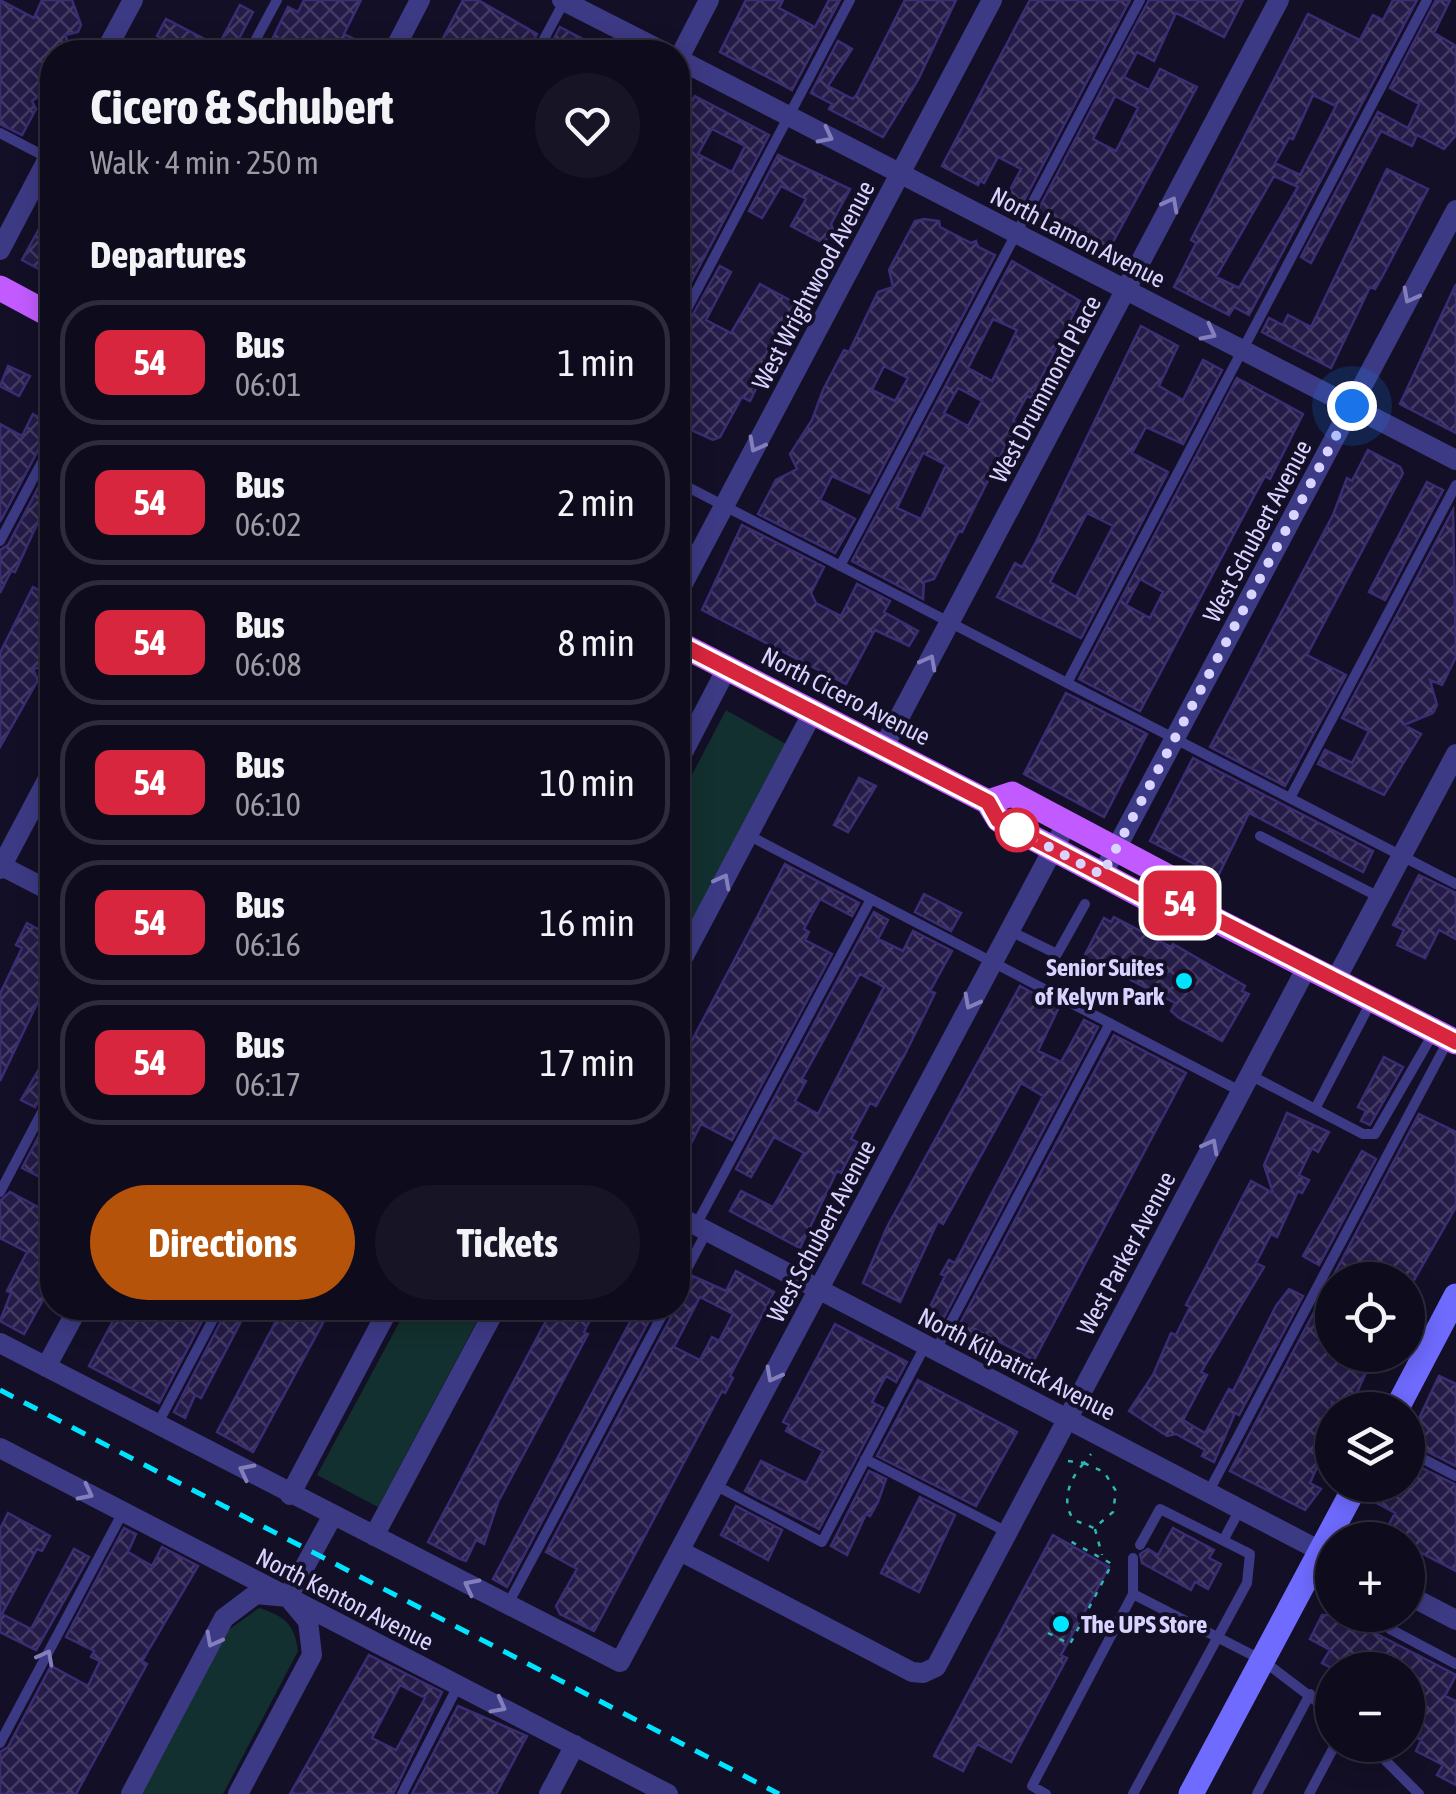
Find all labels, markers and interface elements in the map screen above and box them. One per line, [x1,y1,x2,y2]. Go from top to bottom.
button: heart [535,73,640,178]
text: Cicero & Schubert [90,79,393,134]
one-way arrow [816,124,834,143]
text: Walk · 4 min · 250 m [90,144,319,181]
street label: West Wrightwood Avenue [746,176,880,394]
street label: North Lamon Avenue [986,181,1170,293]
one-way arrow [1159,196,1178,214]
text: Departures [90,233,246,276]
one-way arrow [1403,286,1423,304]
street label: West Drummond Place [984,291,1106,487]
one-way arrow [1198,321,1216,340]
text: Bus [235,323,285,366]
text: 1 min [557,341,635,384]
text: 54 [134,342,166,382]
text: 06:01 [235,366,302,403]
your location [1327,381,1377,431]
one-way arrow [749,435,768,453]
street label: West Schubert Avenue [1197,435,1317,627]
text: Bus [235,463,285,506]
text: 2 min [557,481,635,524]
text: 54 [134,482,166,522]
text: 06:02 [235,506,302,543]
text: Bus [235,603,285,646]
text: 8 min [557,621,635,664]
text: 54 [134,622,166,662]
street label: North Cicero Avenue [757,641,935,751]
text: 06:08 [235,646,302,683]
one-way arrow [917,654,936,672]
text: Bus [235,743,285,786]
text: 10 min [540,761,635,804]
text: 54 [134,762,166,802]
text: 06:10 [235,786,301,823]
unlabelled marker [996,809,1038,851]
line badge: 54 [1135,870,1225,936]
one-way arrow [711,873,731,891]
text: Bus [235,883,285,926]
text: 54 [1164,883,1196,923]
text: 16 min [540,901,635,944]
text: 54 [134,902,166,942]
text: 06:16 [235,926,301,963]
place label: Senior Suites of Kelyvn Park [1035,953,1165,1010]
marker: Senior Suites of Kelyvn Park [1173,970,1195,992]
one-way arrow [964,991,983,1009]
text: Bus [235,1023,285,1066]
text: 17 min [540,1041,635,1084]
text: 54 [134,1042,166,1082]
text: 06:17 [235,1066,301,1103]
street label: West Schubert Avenue [761,1135,881,1327]
one-way arrow [1199,1139,1218,1157]
street label: West Parker Avenue [1071,1167,1181,1339]
button: Directions [90,1185,355,1300]
button: Tickets [375,1185,640,1300]
map controls [1315,1262,1425,1762]
button: locate [1315,1262,1425,1372]
street label: North Kilpatrick Avenue [914,1302,1120,1426]
one-way arrow [765,1365,785,1383]
button: layers [1315,1392,1425,1502]
one-way arrow [238,1464,256,1484]
one-way arrow [76,1481,94,1500]
button: + [1315,1522,1425,1632]
street label: North Kenton Avenue [252,1542,438,1656]
one-way arrow [464,1579,482,1598]
place label: The UPS Store [1081,1610,1207,1638]
marker: The UPS Store [1050,1613,1072,1635]
one-way arrow [205,1629,225,1647]
one-way arrow [34,1650,53,1668]
button: − [1315,1652,1425,1762]
one-way arrow [489,1694,507,1713]

